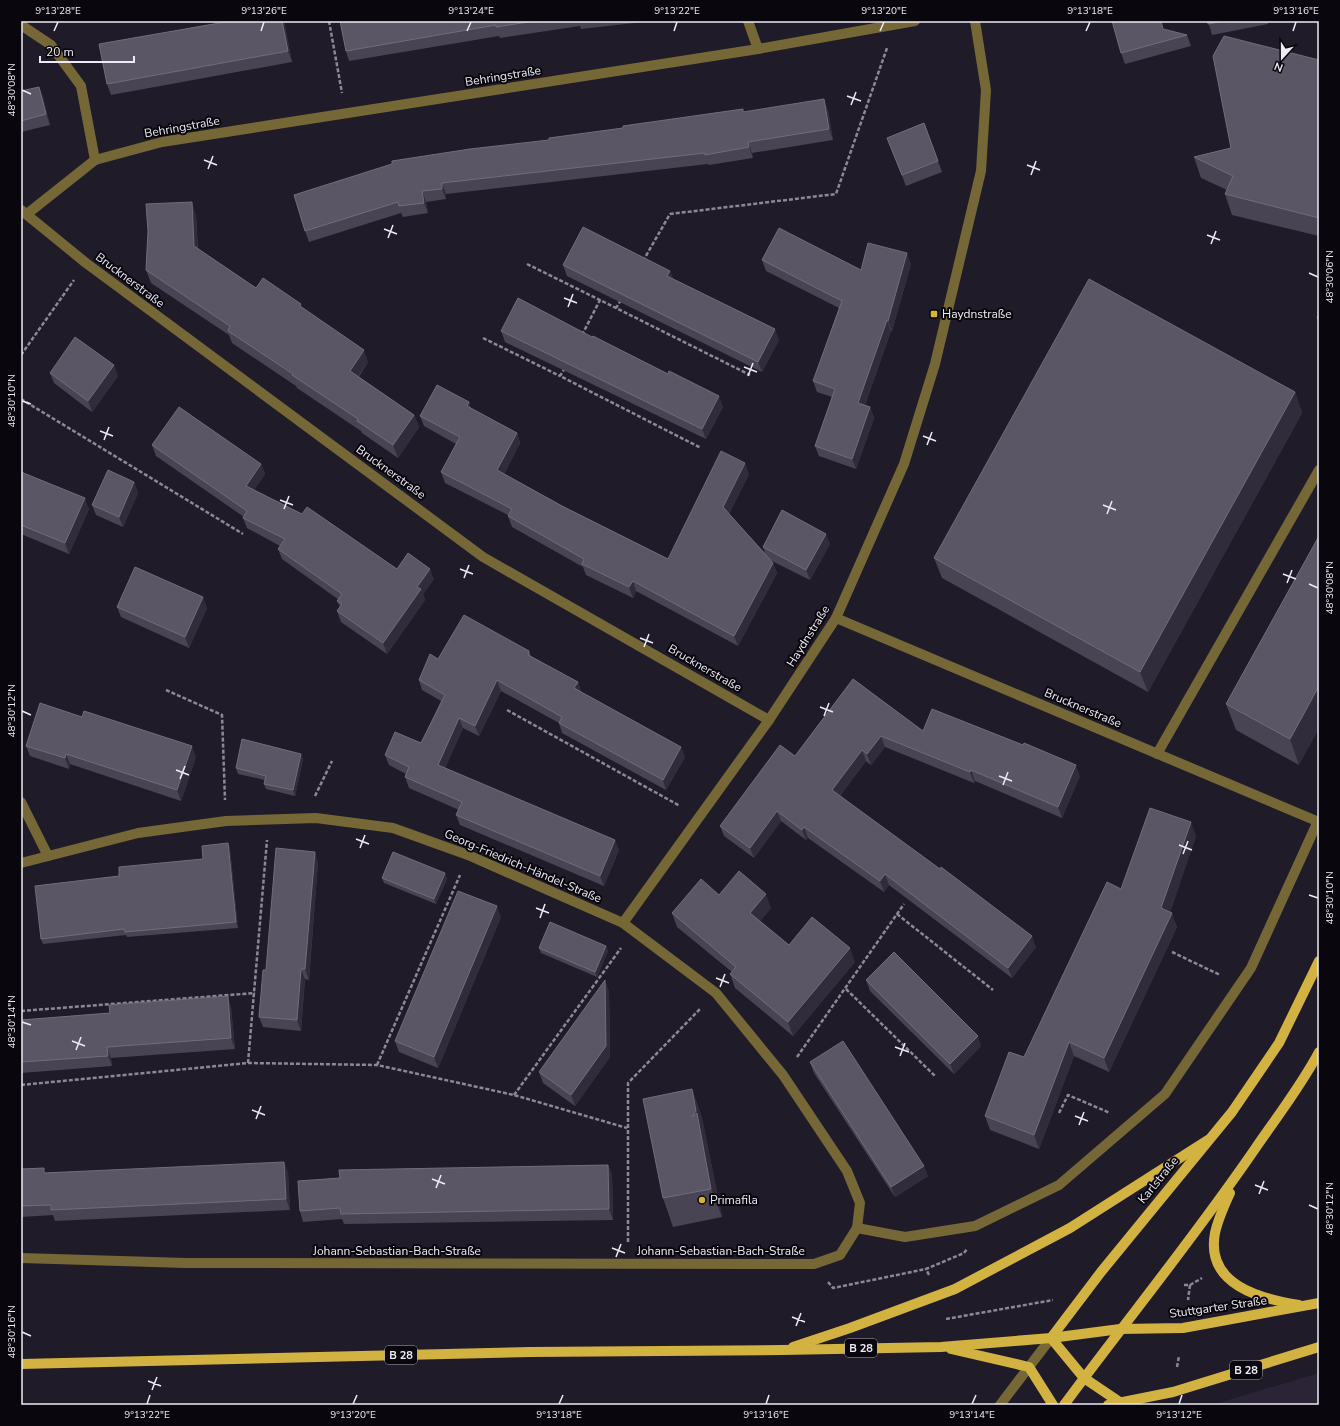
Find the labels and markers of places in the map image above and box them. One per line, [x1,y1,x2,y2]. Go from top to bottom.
place label: Haydnstraße [942,306,1012,322]
marker: Haydnstraße [929,309,939,319]
place label: Primafila [710,1192,758,1208]
marker: Primafila [697,1195,707,1205]

